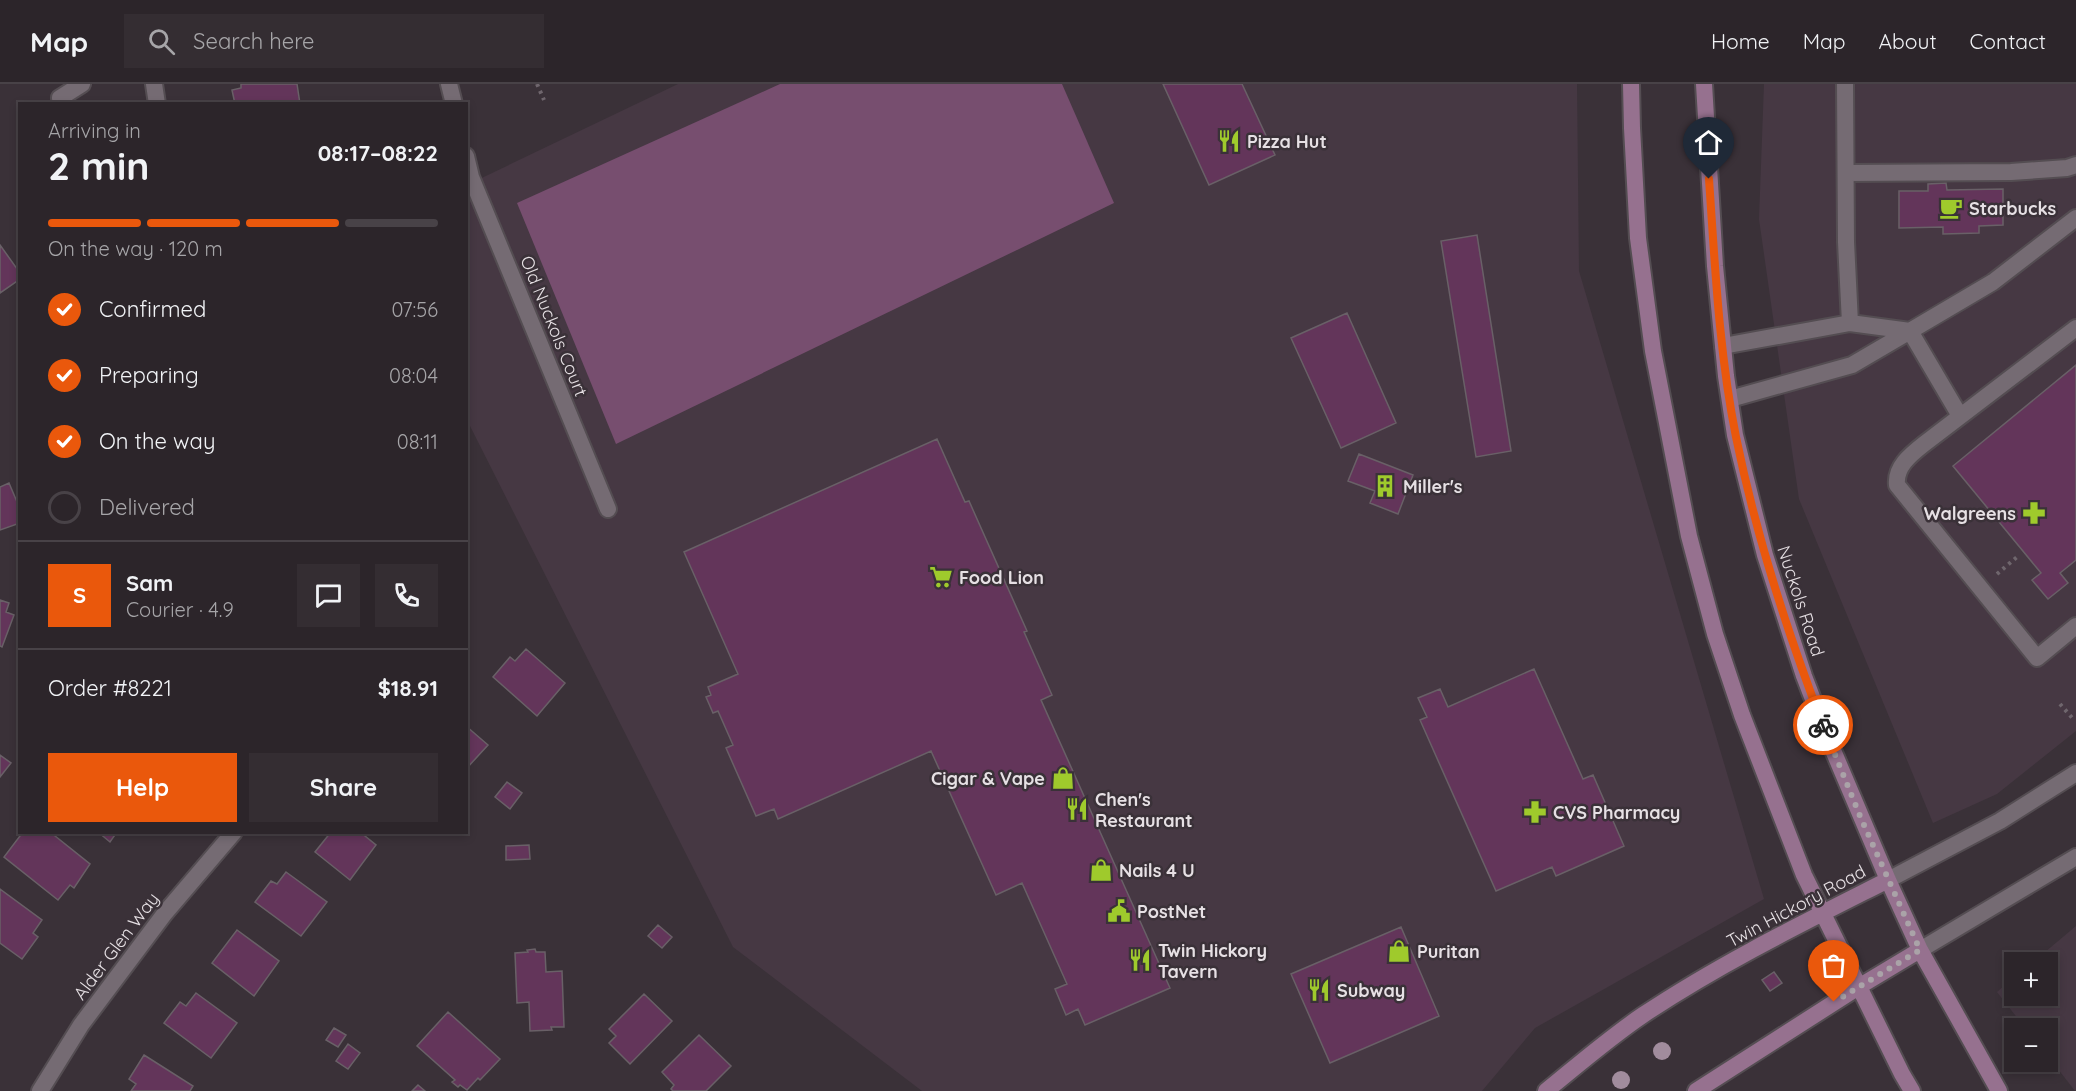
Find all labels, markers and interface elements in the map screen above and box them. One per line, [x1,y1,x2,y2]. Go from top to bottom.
search box [124,14,544,68]
text: Map [30,24,88,59]
icon: search [145,25,178,58]
text: Search here [193,27,315,55]
text: Home [1711,28,1770,54]
text: Map [1803,28,1846,54]
text: About [1879,28,1937,54]
text: Contact [1970,28,2046,54]
pin [1683,117,1734,179]
text: Arriving in [48,118,141,143]
icon: home [1692,126,1725,159]
restaurant icon: Pizza Hut [1216,128,1242,154]
place label: Pizza Hut [1247,130,1327,153]
text: 08:17–08:22 [318,139,438,167]
text: 2 min [48,141,150,190]
cafe icon: Starbucks [1938,195,1964,221]
place label: Starbucks [1969,197,2057,220]
text: On the way · 120 m [48,236,223,261]
street label: Old Nuckols Court [515,252,593,400]
icon: check [48,293,81,326]
text: Confirmed [99,295,206,323]
text: 07:56 [392,297,438,322]
icon: check [48,359,81,392]
text: Preparing [99,361,199,389]
text: 08:04 [389,363,438,388]
icon: check [48,425,81,458]
text: On the way [99,427,215,455]
text: 08:11 [397,429,438,454]
building icon: Miller's [1372,473,1398,499]
place label: Miller's [1403,475,1463,498]
text: Delivered [99,493,195,521]
pharmacy icon: Walgreens [2021,500,2047,526]
place label: Walgreens [1924,502,2016,525]
street label: Nuckols Road [1772,543,1830,659]
button: chat [297,564,360,627]
button: phone [375,564,438,627]
supermarket icon: Food Lion [928,564,954,590]
place label: Food Lion [959,566,1044,589]
text: Sam [126,569,173,597]
text: S [73,581,86,609]
text: Courier · 4.9 [126,597,234,622]
text: Order #8221 [48,674,172,702]
text: $18.91 [378,674,438,702]
courier [1793,695,1853,755]
icon: bike [1807,709,1840,742]
button: Help [48,753,237,822]
button: Share [249,753,438,822]
shop icon: Cigar & Vape [1050,765,1076,791]
place label: Cigar & Vape [931,767,1045,790]
place label: Chen's Restaurant [1095,788,1193,832]
restaurant icon: Chen's Restaurant [1064,796,1090,822]
pharmacy icon: CVS Pharmacy [1522,799,1548,825]
place label: CVS Pharmacy [1553,801,1680,824]
shop icon: Nails 4 U [1088,857,1114,883]
place label: Nails 4 U [1119,859,1195,882]
street label: Twin Hickory Road [1722,860,1870,952]
street label: Alder Glen Way [68,888,164,1004]
public building icon: PostNet [1106,898,1132,924]
place label: PostNet [1137,900,1206,923]
shop icon: Puritan [1386,938,1412,964]
place label: Twin Hickory Tavern [1158,939,1267,983]
place label: Puritan [1417,940,1480,963]
pin [1808,940,1859,1002]
restaurant icon: Twin Hickory Tavern [1127,947,1153,973]
icon: bag [1817,949,1850,982]
map controls [2004,952,2058,1072]
button: + [2004,952,2058,1006]
restaurant icon: Subway [1306,977,1332,1003]
place label: Subway [1337,979,1405,1002]
button: − [2004,1018,2058,1072]

